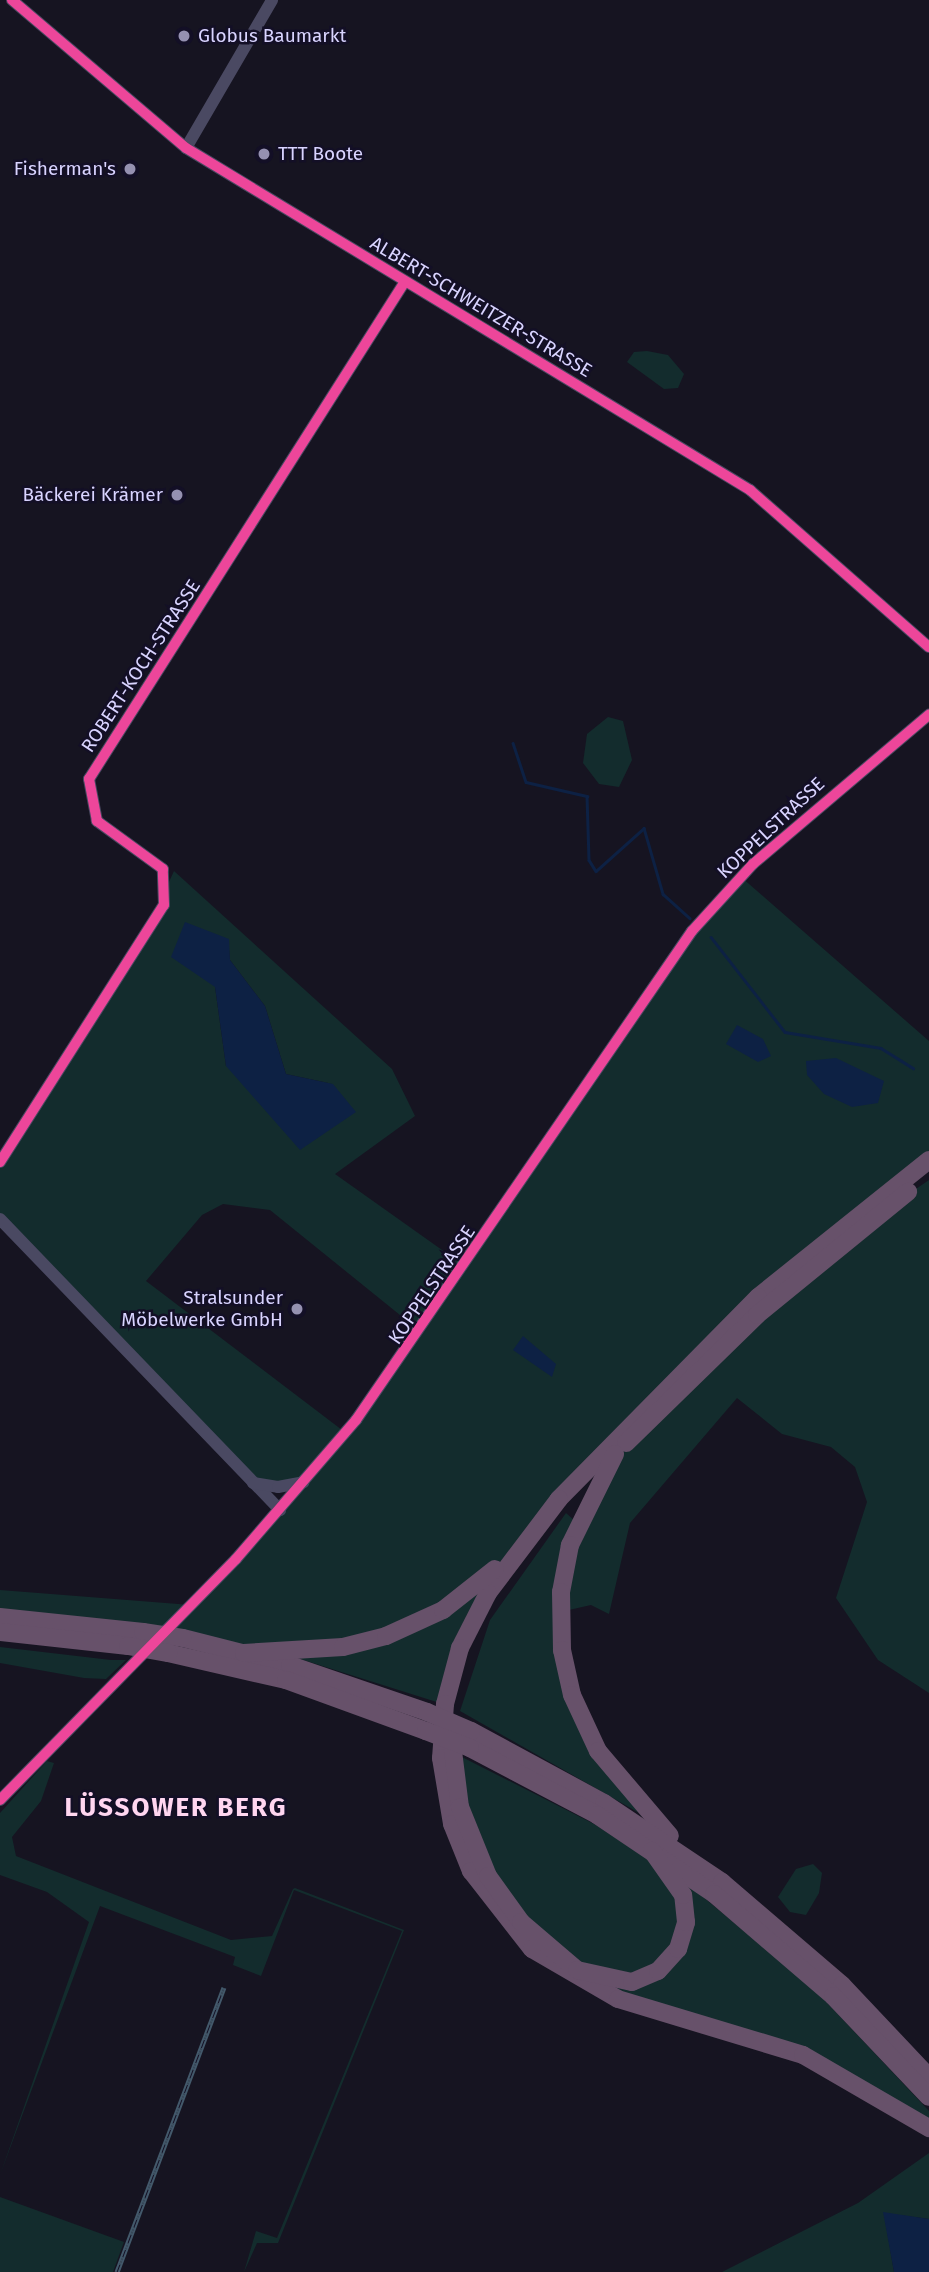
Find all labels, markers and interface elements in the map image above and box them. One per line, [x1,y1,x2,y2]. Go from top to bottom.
place label: Globus Baumarkt [198,25,346,47]
marker: Globus Baumarkt [176,28,192,44]
place label: TTT Boote [278,143,363,165]
marker: TTT Boote [256,146,272,162]
place label: Fisherman's [14,158,116,180]
marker: Fisherman's [122,161,138,177]
street label: ALBERT-SCHWEITZER-STRASSE [366,232,596,382]
place label: Bäckerei Krämer [22,484,163,506]
marker: Bäckerei Krämer [169,487,185,503]
street label: ROBERT-KOCH-STRASSE [77,575,205,757]
street label: KOPPELSTRASSE [713,773,829,883]
street label: KOPPELSTRASSE [384,1221,480,1349]
place label: Stralsunder Möbelwerke GmbH [121,1287,283,1331]
marker: Stralsunder Möbelwerke GmbH [289,1301,305,1317]
district label: LÜSSOWER BERG [66,1792,286,1824]

